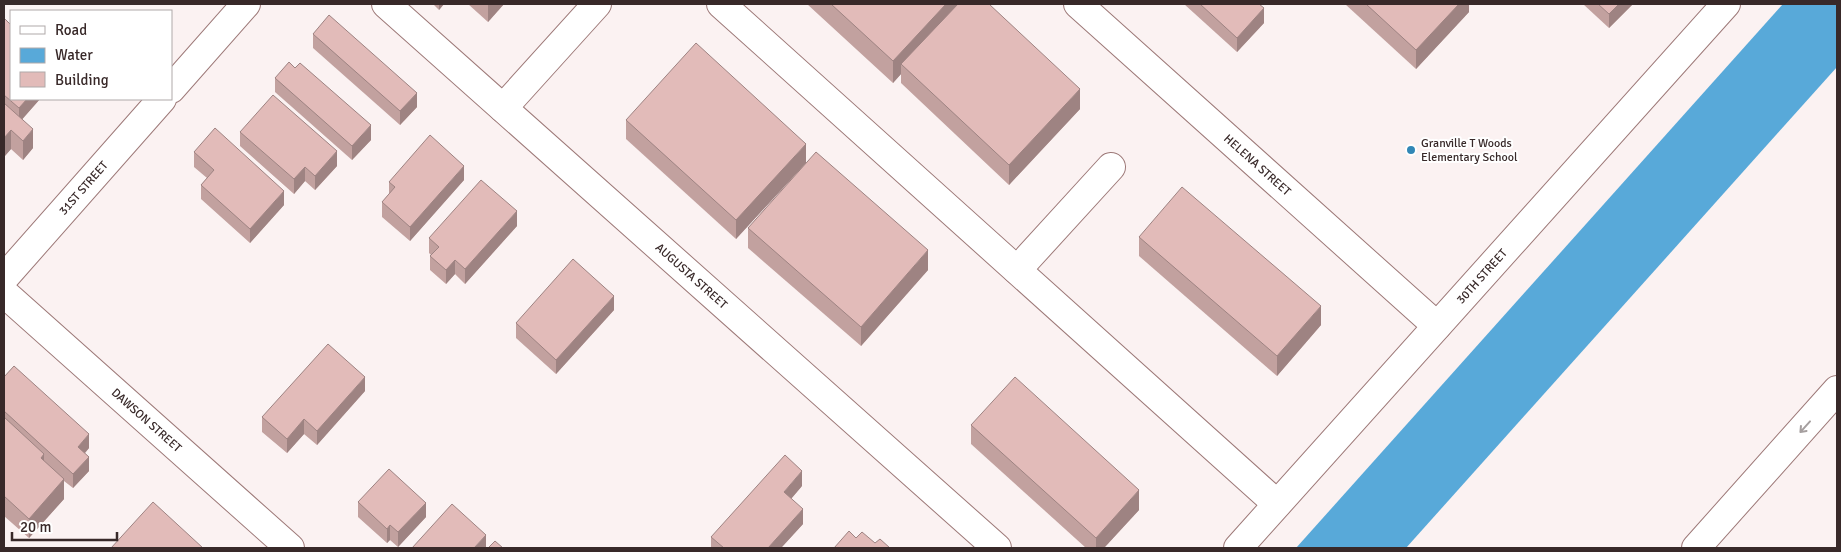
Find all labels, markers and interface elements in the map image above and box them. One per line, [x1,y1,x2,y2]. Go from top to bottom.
legend [10,10,172,100]
text: Road [55,21,87,39]
text: Water [55,46,93,64]
text: Building [55,71,109,89]
street label: HELENA STREET [1221,131,1294,199]
place label: Granville T Woods Elementary School [1421,136,1518,165]
marker: Granville T Woods Elementary School [1405,144,1417,156]
street label: 31ST STREET [56,158,111,218]
street label: AUGUSTA STREET [652,240,731,312]
street label: 30TH STREET [1453,246,1510,307]
street label: DAWSON STREET [108,385,185,455]
one-way arrow [1799,420,1811,433]
scale bar [12,510,118,542]
text: 20 m [20,518,51,536]

